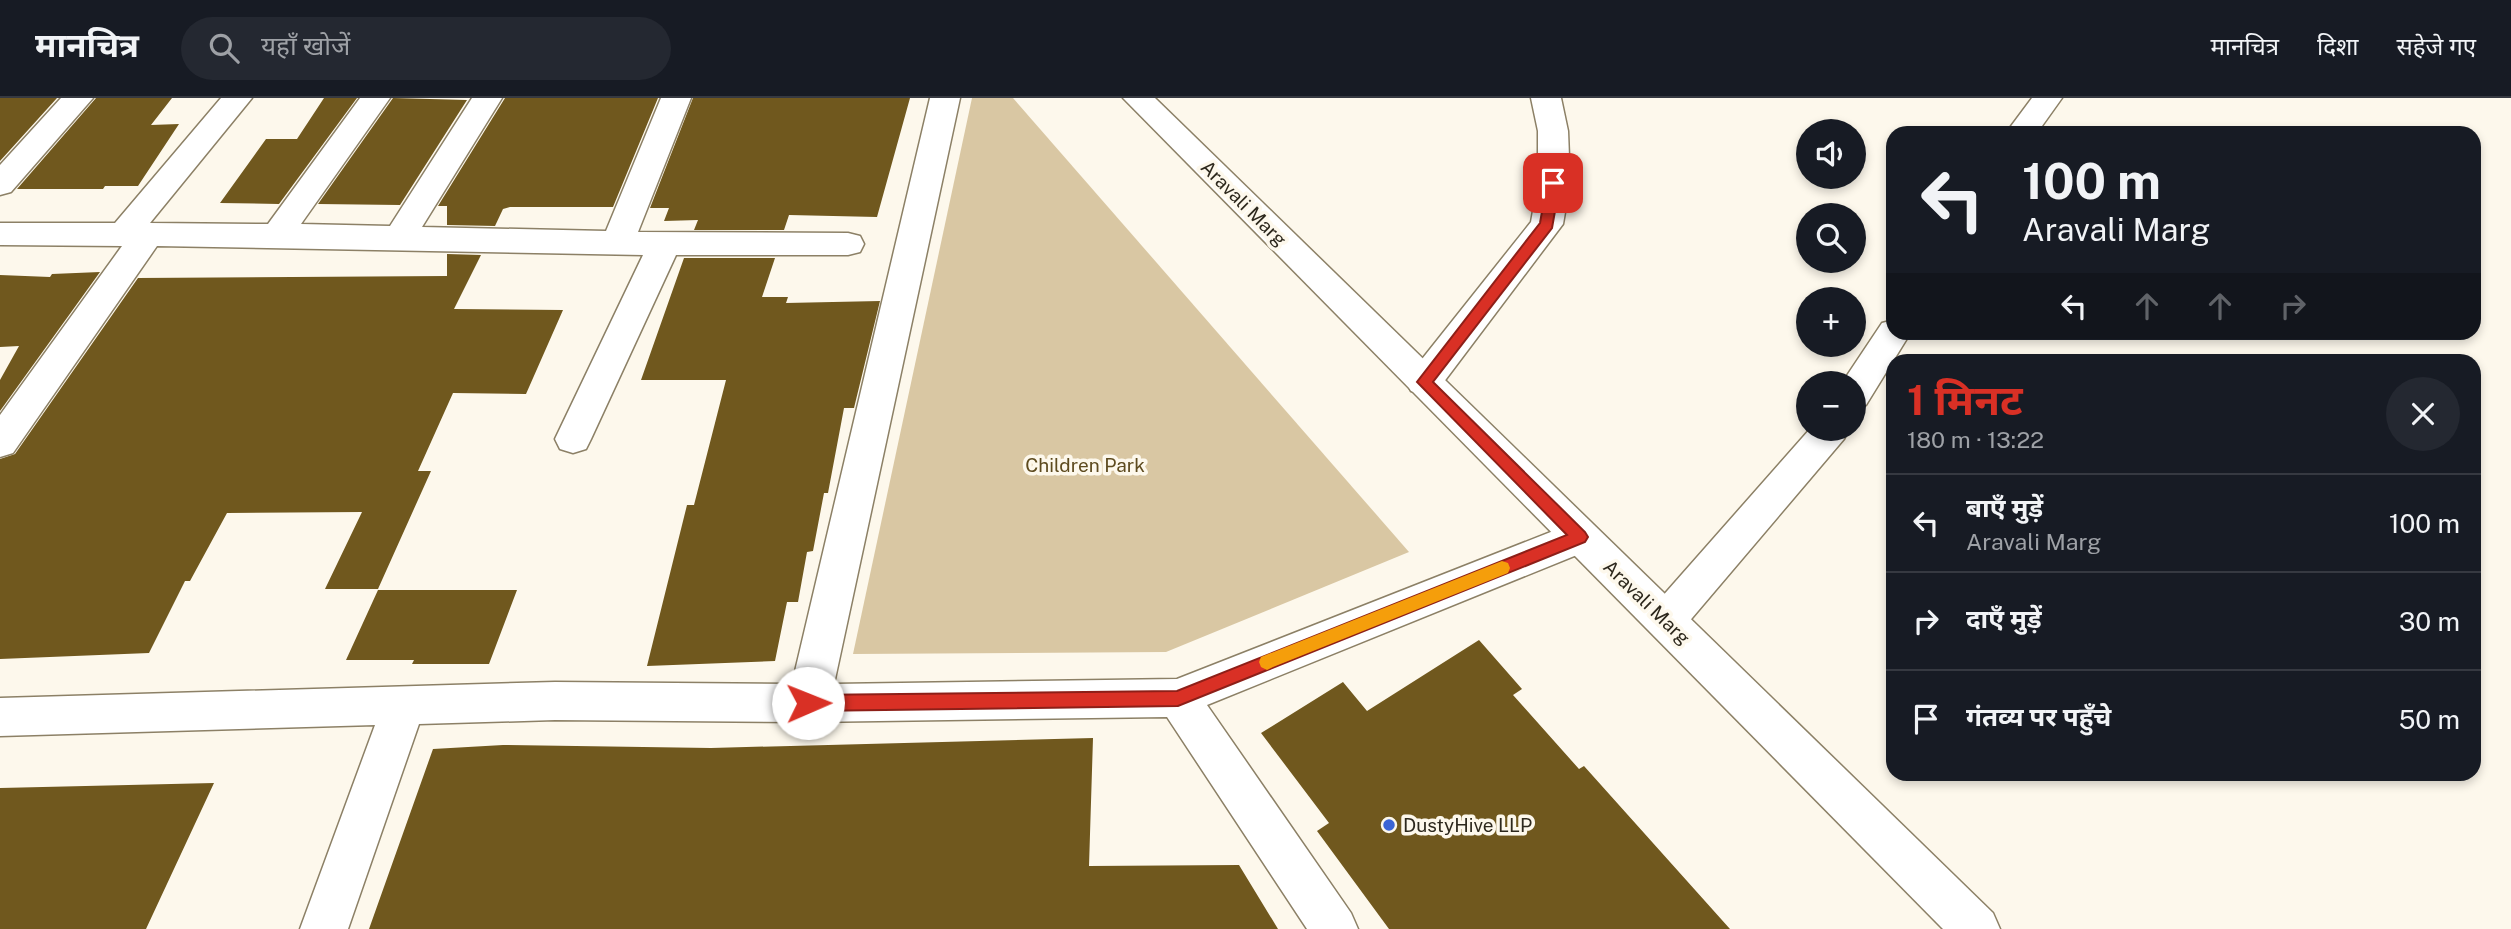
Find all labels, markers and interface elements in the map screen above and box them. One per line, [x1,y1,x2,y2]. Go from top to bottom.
search box [181,17,671,80]
text: मानचित्र [35,26,139,64]
icon: search [205,29,243,67]
text: यहाँ खोजें [261,30,350,61]
text: मानचित्र [2211,32,2279,60]
text: दिशा [2317,32,2359,60]
text: सहेजे गए [2397,32,2476,60]
map controls [1796,119,1866,441]
button: sound [1796,119,1866,189]
text: 100 m [2022,152,2161,210]
pin [1523,153,1583,213]
icon: left [1907,154,1998,245]
street label: Aravali Marg [1197,156,1291,250]
icon: arrive [1534,164,1572,202]
button: search [1796,203,1866,273]
text: Aravali Marg [2022,211,2210,248]
button: + [1796,287,1866,357]
icon: left [2055,287,2093,325]
icon: ahead [2128,287,2166,325]
icon: ahead [2201,287,2239,325]
icon: right [2274,287,2312,325]
button: − [1796,371,1866,441]
text: 1 मिनट [1907,375,2023,424]
button: close [2386,377,2460,451]
text: 180 m · 13:22 [1907,426,2044,453]
park label: Children Park [1025,454,1145,476]
text: बाएँ मुड़ें [1966,492,2043,523]
icon: left [1907,504,1945,542]
text: 100 m [2389,508,2460,539]
text: Aravali Marg [1966,528,2101,555]
street label: Aravali Marg [1599,555,1695,649]
icon: right [1907,602,1945,640]
text: दाएँ मुड़ें [1966,603,2042,634]
text: 30 m [2399,606,2460,637]
position arrow [771,666,845,740]
icon: arrive [1907,700,1945,738]
text: गंतव्य पर पहुँचे [1966,701,2111,732]
text: 50 m [2399,704,2460,735]
place label: DustyHive LLP [1403,814,1532,836]
marker: DustyHive LLP [1381,817,1397,833]

